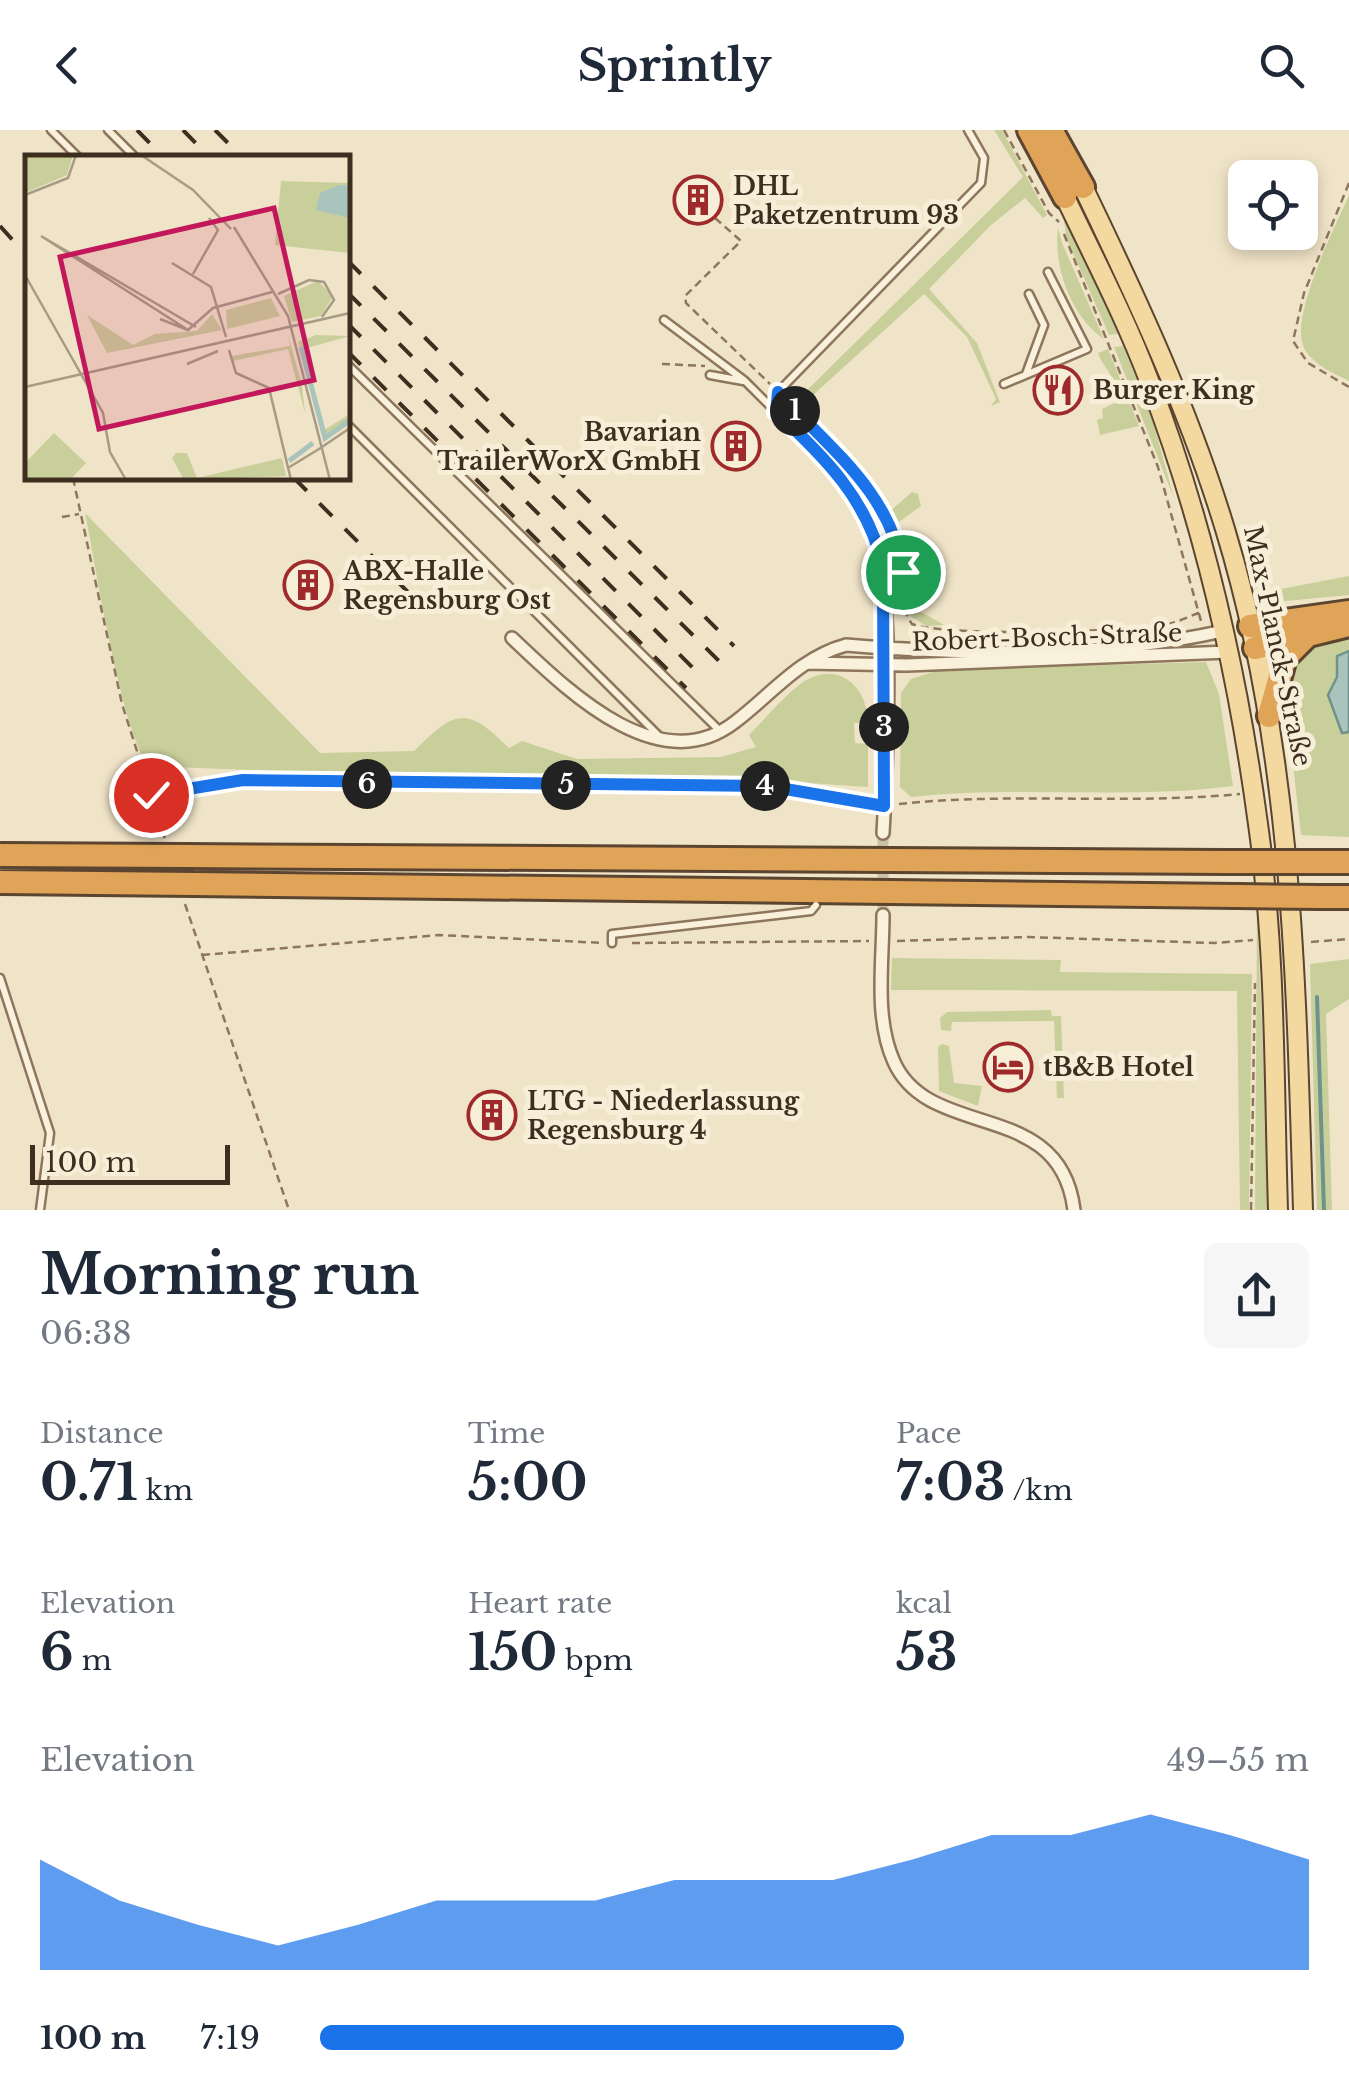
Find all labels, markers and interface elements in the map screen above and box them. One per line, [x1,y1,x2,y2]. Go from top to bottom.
text: Sprintly [578,37,771,93]
icon: back [40,38,95,93]
icon: search [1254,38,1309,93]
inset map [25,155,350,480]
map controls [1228,160,1318,250]
button: locate [1228,160,1318,250]
place label: DHL Paketzentrum 93 [733,171,959,231]
building icon: DHL Paketzentrum 93 [672,174,724,226]
restaurant icon: Burger King [1032,364,1084,416]
place label: Burger King [1093,375,1255,406]
pin: 1 [770,386,820,436]
text: 1 [789,393,801,428]
place label: Bavarian TrailerWorX GmbH [437,417,701,477]
building icon: Bavarian TrailerWorX GmbH [710,420,762,472]
street label: Max-Planck-Straße [1237,523,1318,769]
pin [861,530,946,615]
icon: arrive [876,545,931,600]
place label: ABX-Halle Regensburg Ost [342,556,551,616]
building icon: ABX-Halle Regensburg Ost [282,559,334,611]
street label: Robert-Bosch-Straße [911,617,1183,658]
pin: 3 [859,702,909,752]
text: 3 [875,709,893,744]
pin [109,753,194,838]
pin: 6 [342,759,392,809]
pin: 5 [541,760,591,810]
pin: 4 [740,761,790,811]
text: 6 [358,766,376,801]
text: 5 [558,767,574,802]
icon: check [124,768,179,823]
text: 4 [756,768,774,803]
hotel icon: tB&B Hotel [982,1041,1034,1093]
place label: tB&B Hotel [1043,1052,1194,1083]
place label: LTG - Niederlassung Regensburg 4 [527,1086,800,1146]
building icon: LTG - Niederlassung Regensburg 4 [466,1089,518,1141]
scale bar [30,1140,230,1184]
text: 100 m [45,1145,136,1180]
text: Morning run [40,1241,419,1309]
button: share [1204,1243,1309,1348]
text: 06:38 [40,1313,132,1353]
text: Distance [40,1416,163,1451]
text: Time [468,1416,545,1451]
text: Pace [896,1416,961,1451]
text: 0.71 [40,1451,138,1514]
text: 5:00 [468,1451,587,1514]
text: 7:03 [896,1451,1006,1514]
text: km [138,1473,193,1508]
text: /km [1006,1473,1073,1508]
text: Elevation [40,1586,175,1621]
text: Heart rate [468,1586,612,1621]
text: kcal [896,1586,952,1621]
text: 6 [40,1621,74,1684]
text: 150 [468,1621,557,1684]
text: 53 [896,1621,958,1684]
text: m [74,1643,112,1678]
text: bpm [557,1643,633,1678]
text: Elevation [40,1740,194,1780]
text: 49–55 m [1167,1740,1309,1780]
text: 100 m [40,2018,146,2058]
text: 7:19 [200,2018,260,2058]

